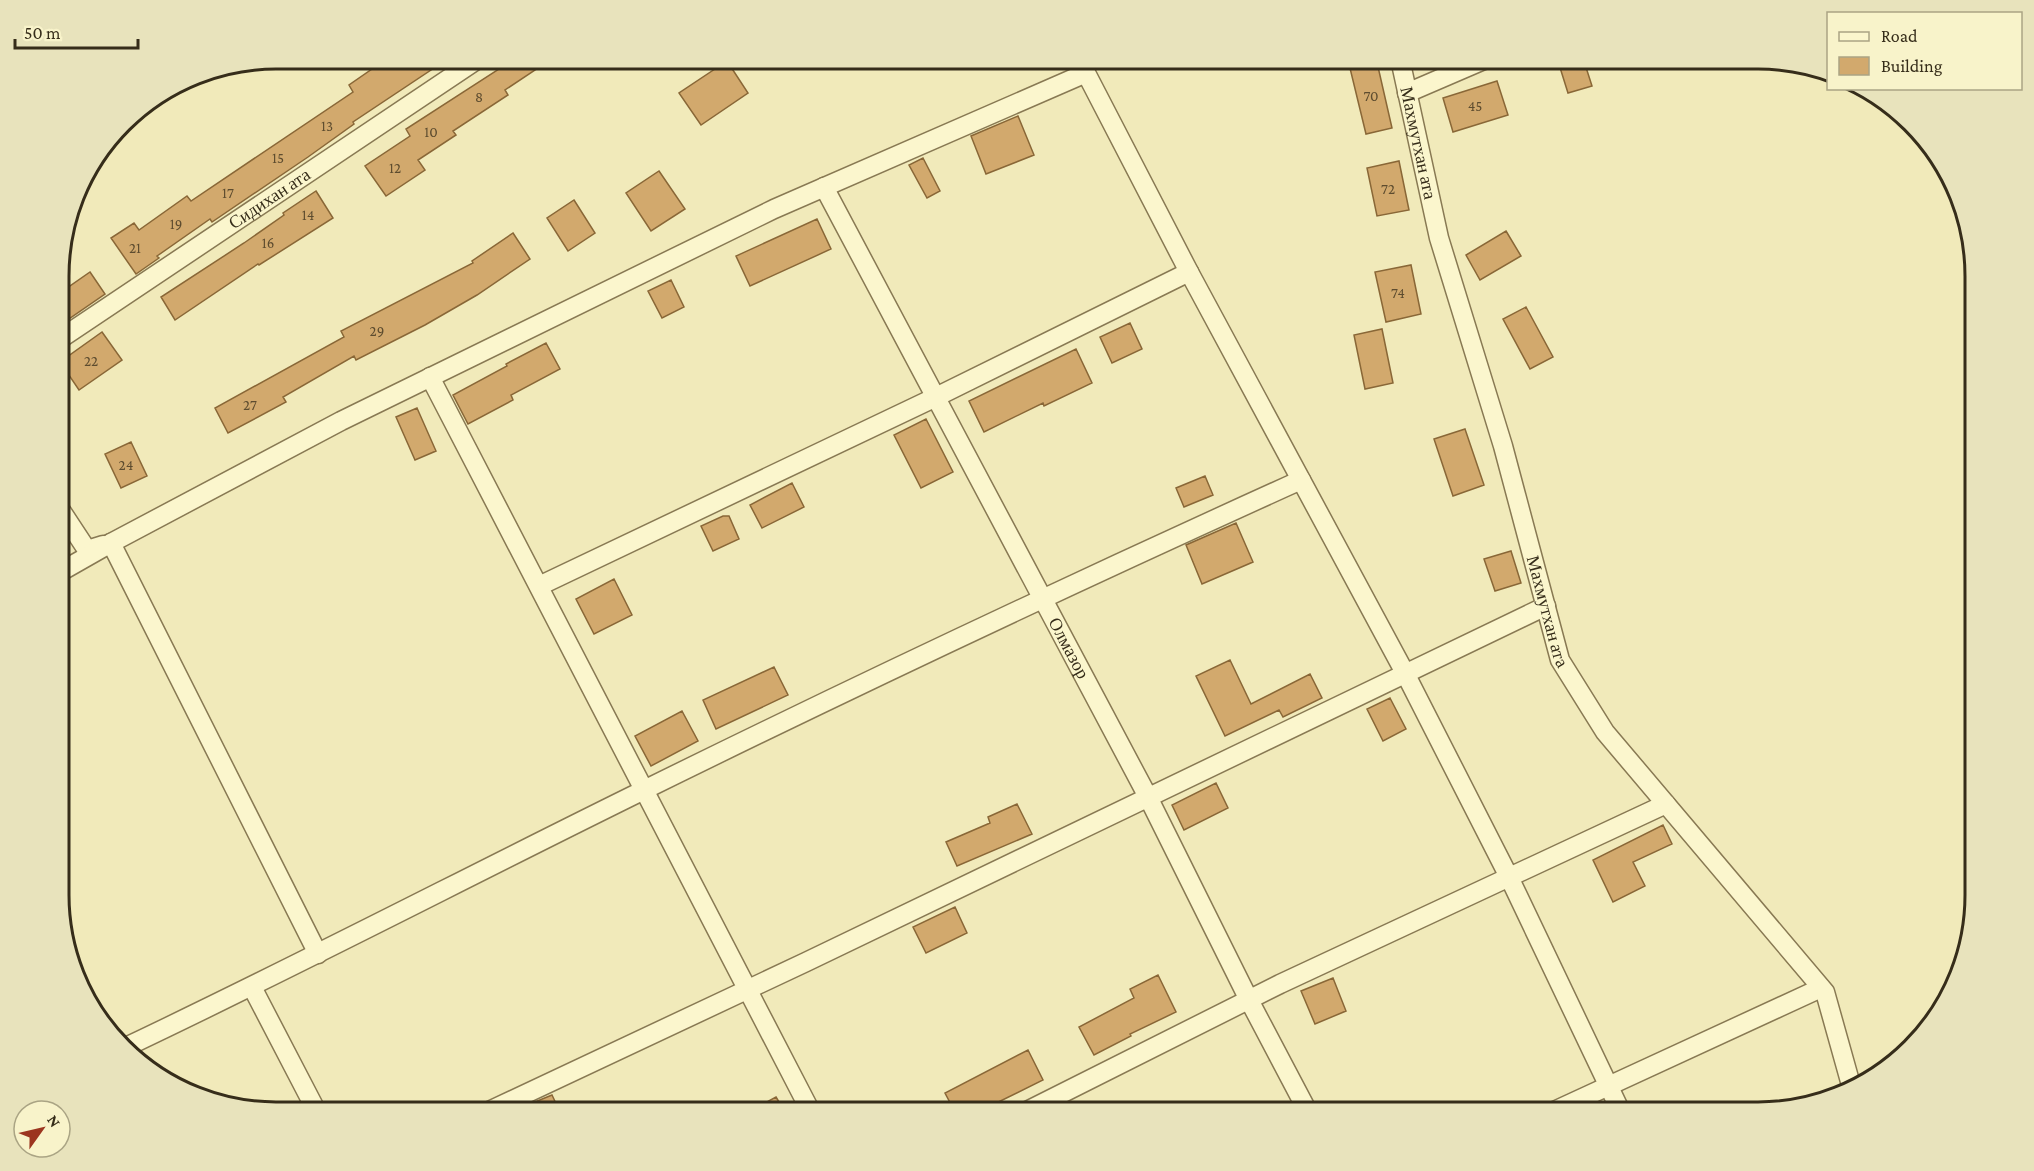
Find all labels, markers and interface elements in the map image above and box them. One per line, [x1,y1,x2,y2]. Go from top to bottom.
scale bar [15,12,138,50]
legend [1827,12,2022,90]
text: 50 m [24,23,61,43]
text: Road [1881,26,1918,46]
text: Building [1881,56,1943,76]
street label: Махмутхан ата [1396,85,1440,201]
house number: 70 [1363,88,1379,104]
house number: 8 [475,89,483,105]
house number: 45 [1468,98,1482,114]
house number: 13 [321,118,333,134]
house number: 10 [424,124,438,140]
house number: 15 [272,150,284,166]
house number: 12 [389,160,401,176]
street label: Сидихан ата [225,164,314,233]
house number: 72 [1381,181,1395,197]
house number: 17 [222,185,234,201]
house number: 14 [302,207,314,223]
house number: 19 [170,216,182,232]
house number: 16 [262,235,274,251]
house number: 21 [129,240,141,256]
house number: 74 [1391,285,1405,301]
house number: 29 [370,323,384,339]
house number: 22 [84,353,98,369]
house number: 27 [243,397,257,413]
house number: 24 [119,457,133,473]
street label: Махмутхан ата [1523,553,1572,671]
street label: Олмазор [1044,614,1093,682]
north arrow [12,1099,72,1159]
text: N [44,1112,64,1130]

